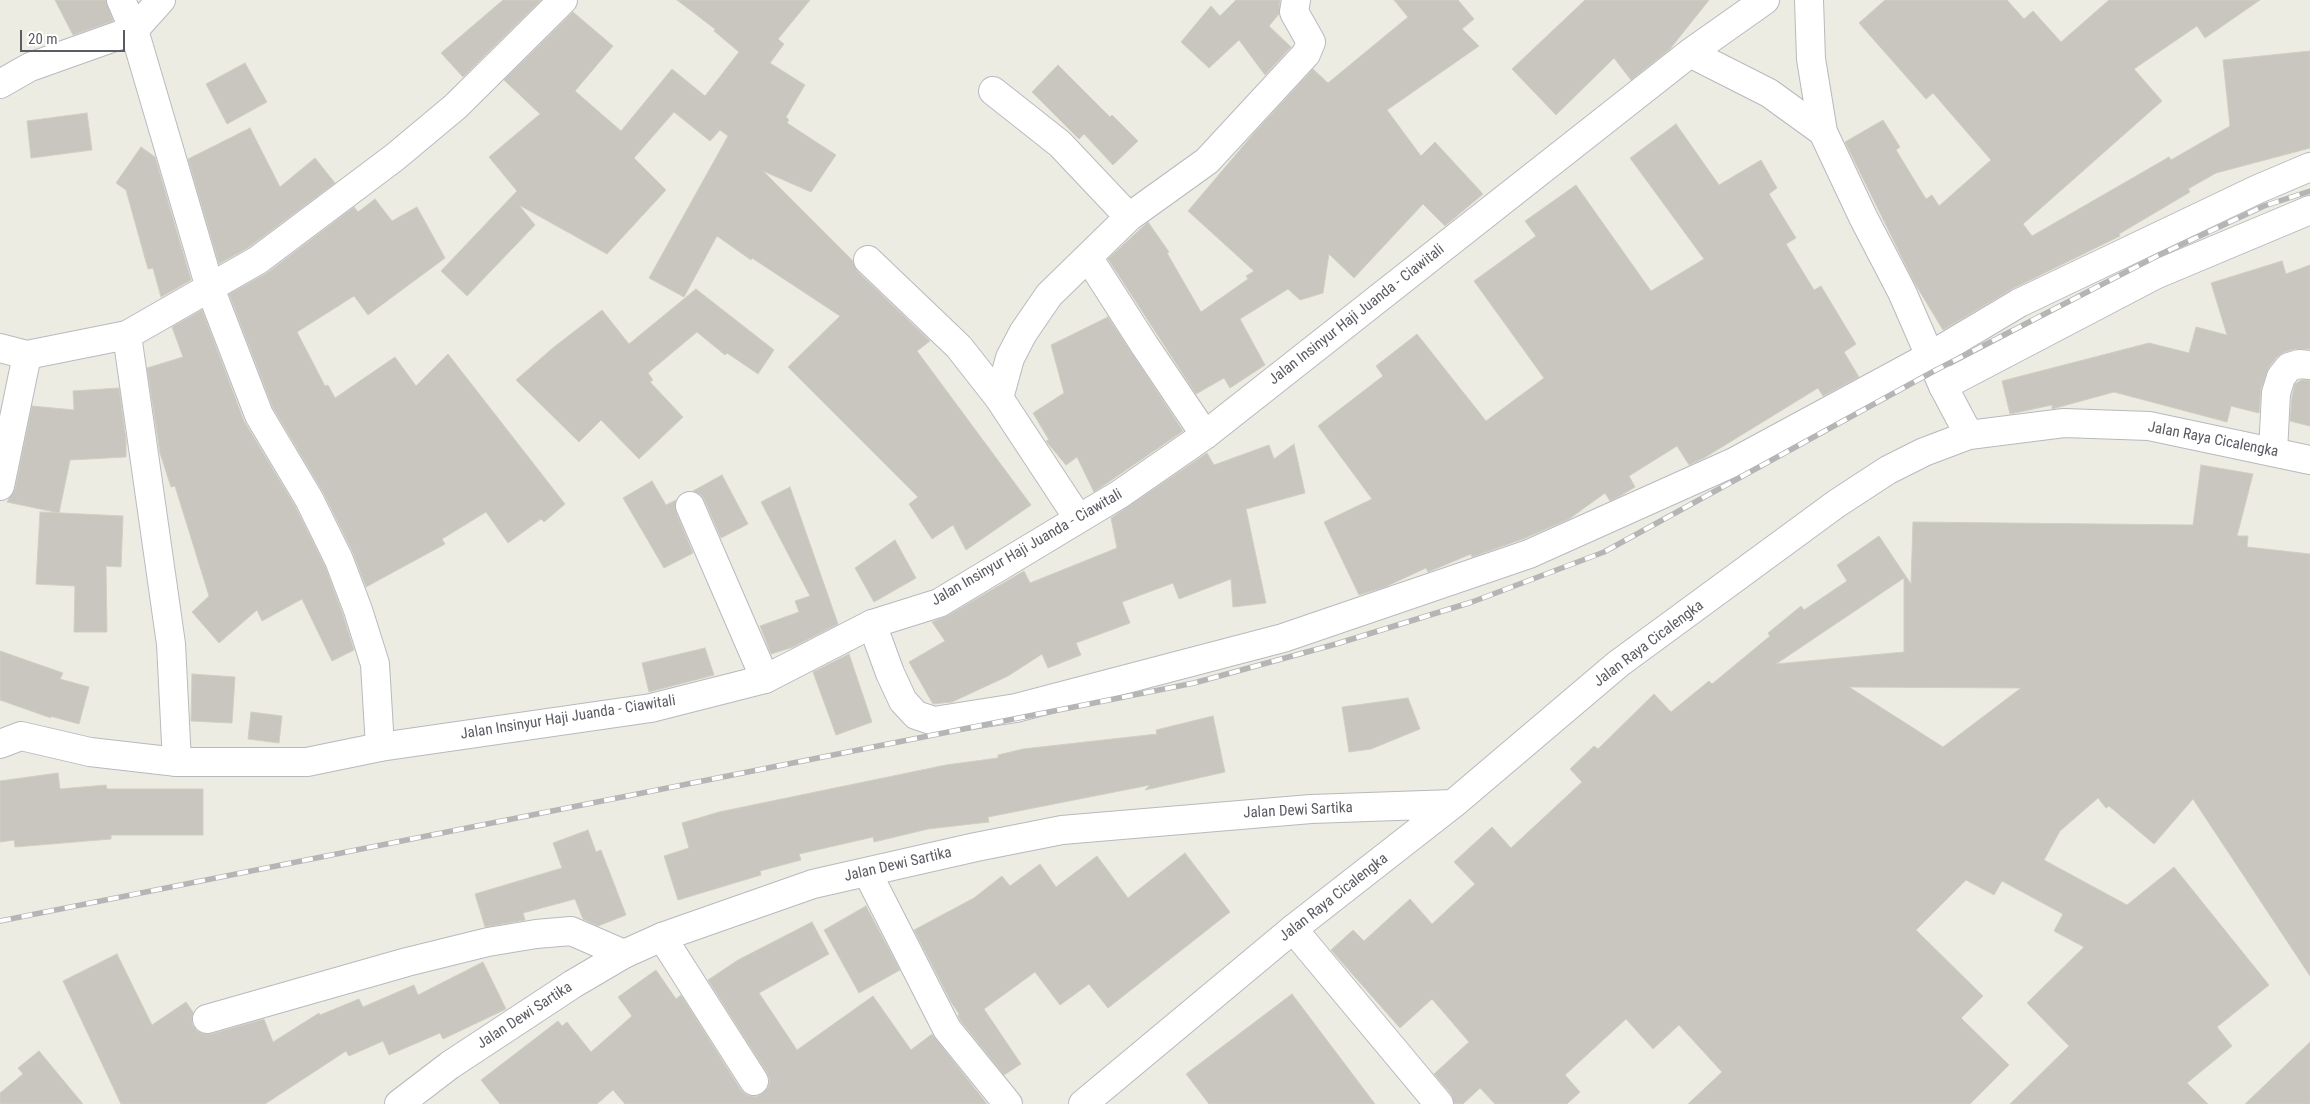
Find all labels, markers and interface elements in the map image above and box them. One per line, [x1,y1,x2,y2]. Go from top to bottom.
scale bar [22,20,128,52]
text: 20 m [28,30,58,48]
street label: Jalan Insinyur Haji Juanda - Ciawitali [1266,241,1448,389]
street label: Jalan Raya Cicalengka [2146,419,2280,461]
street label: Jalan Insinyur Haji Juanda - Ciawitali [928,486,1126,610]
street label: Jalan Raya Cicalengka [1591,597,1707,691]
street label: Jalan Insinyur Haji Juanda - Ciawitali [459,692,677,744]
street label: Jalan Dewi Sartika [1243,799,1353,823]
street label: Jalan Dewi Sartika [843,844,953,886]
street label: Jalan Raya Cicalengka [1276,850,1392,946]
street label: Jalan Dewi Sartika [474,979,576,1053]

